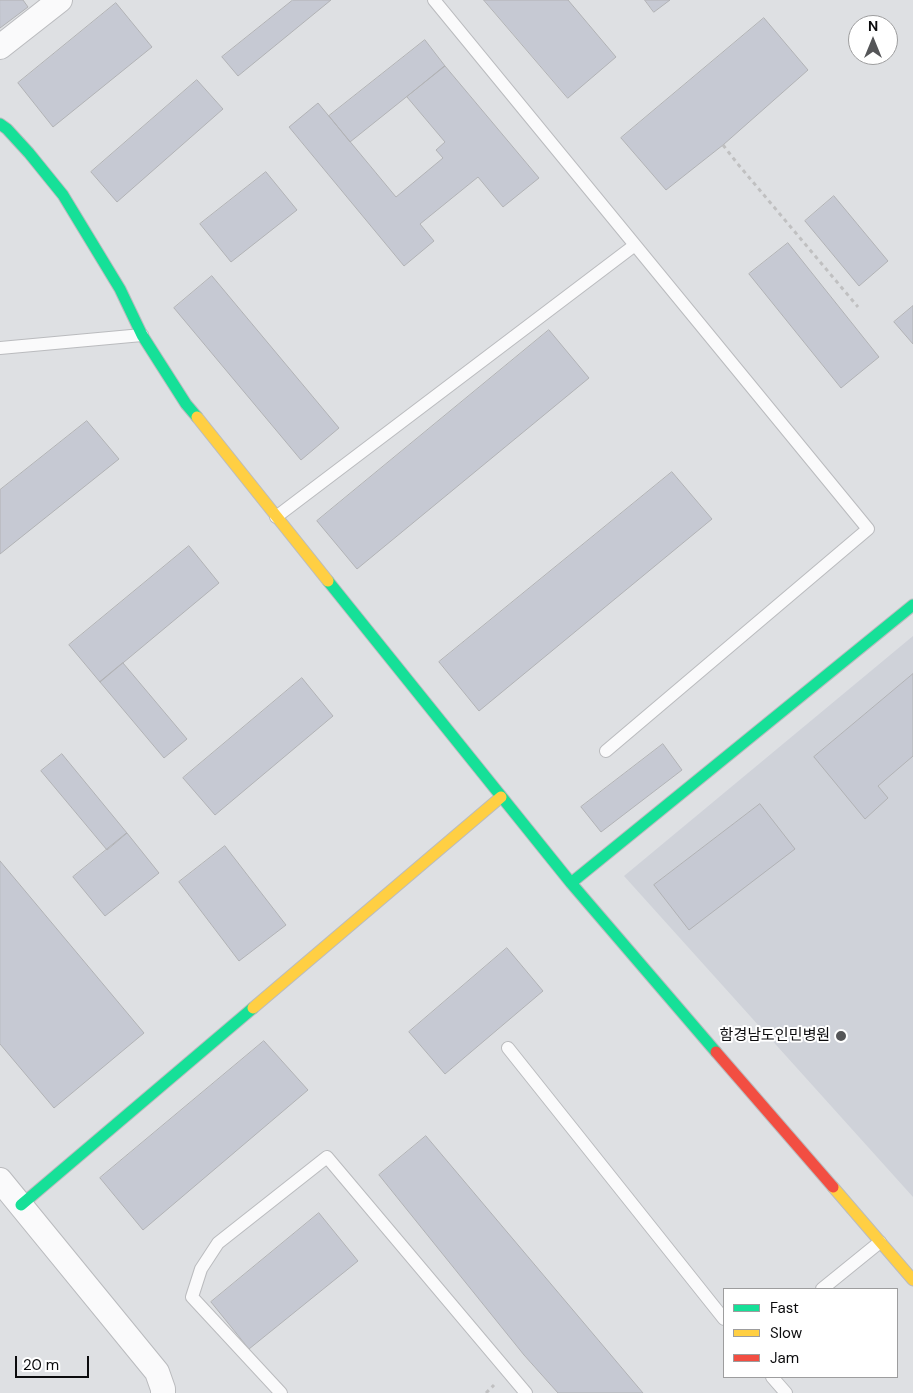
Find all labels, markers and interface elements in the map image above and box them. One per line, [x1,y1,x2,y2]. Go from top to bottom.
north arrow [848,15,898,65]
text: N [868,17,878,35]
place label: 함경남도인민병원 [720,1027,830,1045]
marker: 함경남도인민병원 [834,1029,848,1043]
legend [723,1288,898,1378]
text: Fast [770,1298,799,1318]
text: Slow [770,1323,802,1343]
scale bar [18,1346,91,1378]
text: Jam [770,1348,799,1368]
text: 20 m [23,1355,59,1375]

